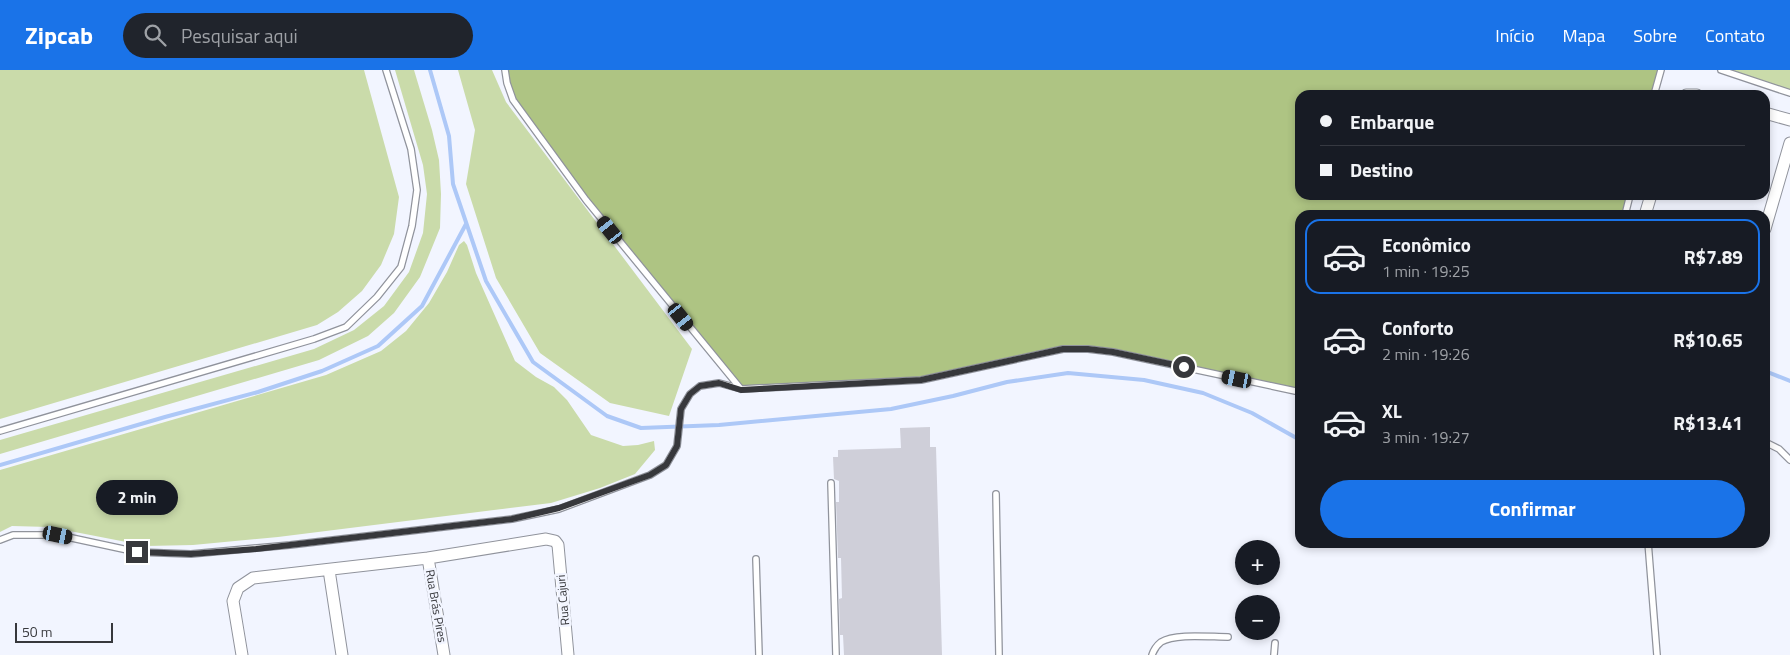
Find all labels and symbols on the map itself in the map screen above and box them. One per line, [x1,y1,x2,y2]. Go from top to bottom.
car [594,214,625,246]
car [665,301,696,333]
route start [1173,356,1195,378]
car [1220,369,1253,389]
callout: 2 min [96,480,178,514]
car [41,525,74,545]
route end [126,541,148,563]
street label: Rua Brás Pires [421,568,452,644]
street label: Rua Cajuri [551,574,574,626]
scale bar [15,620,112,643]

